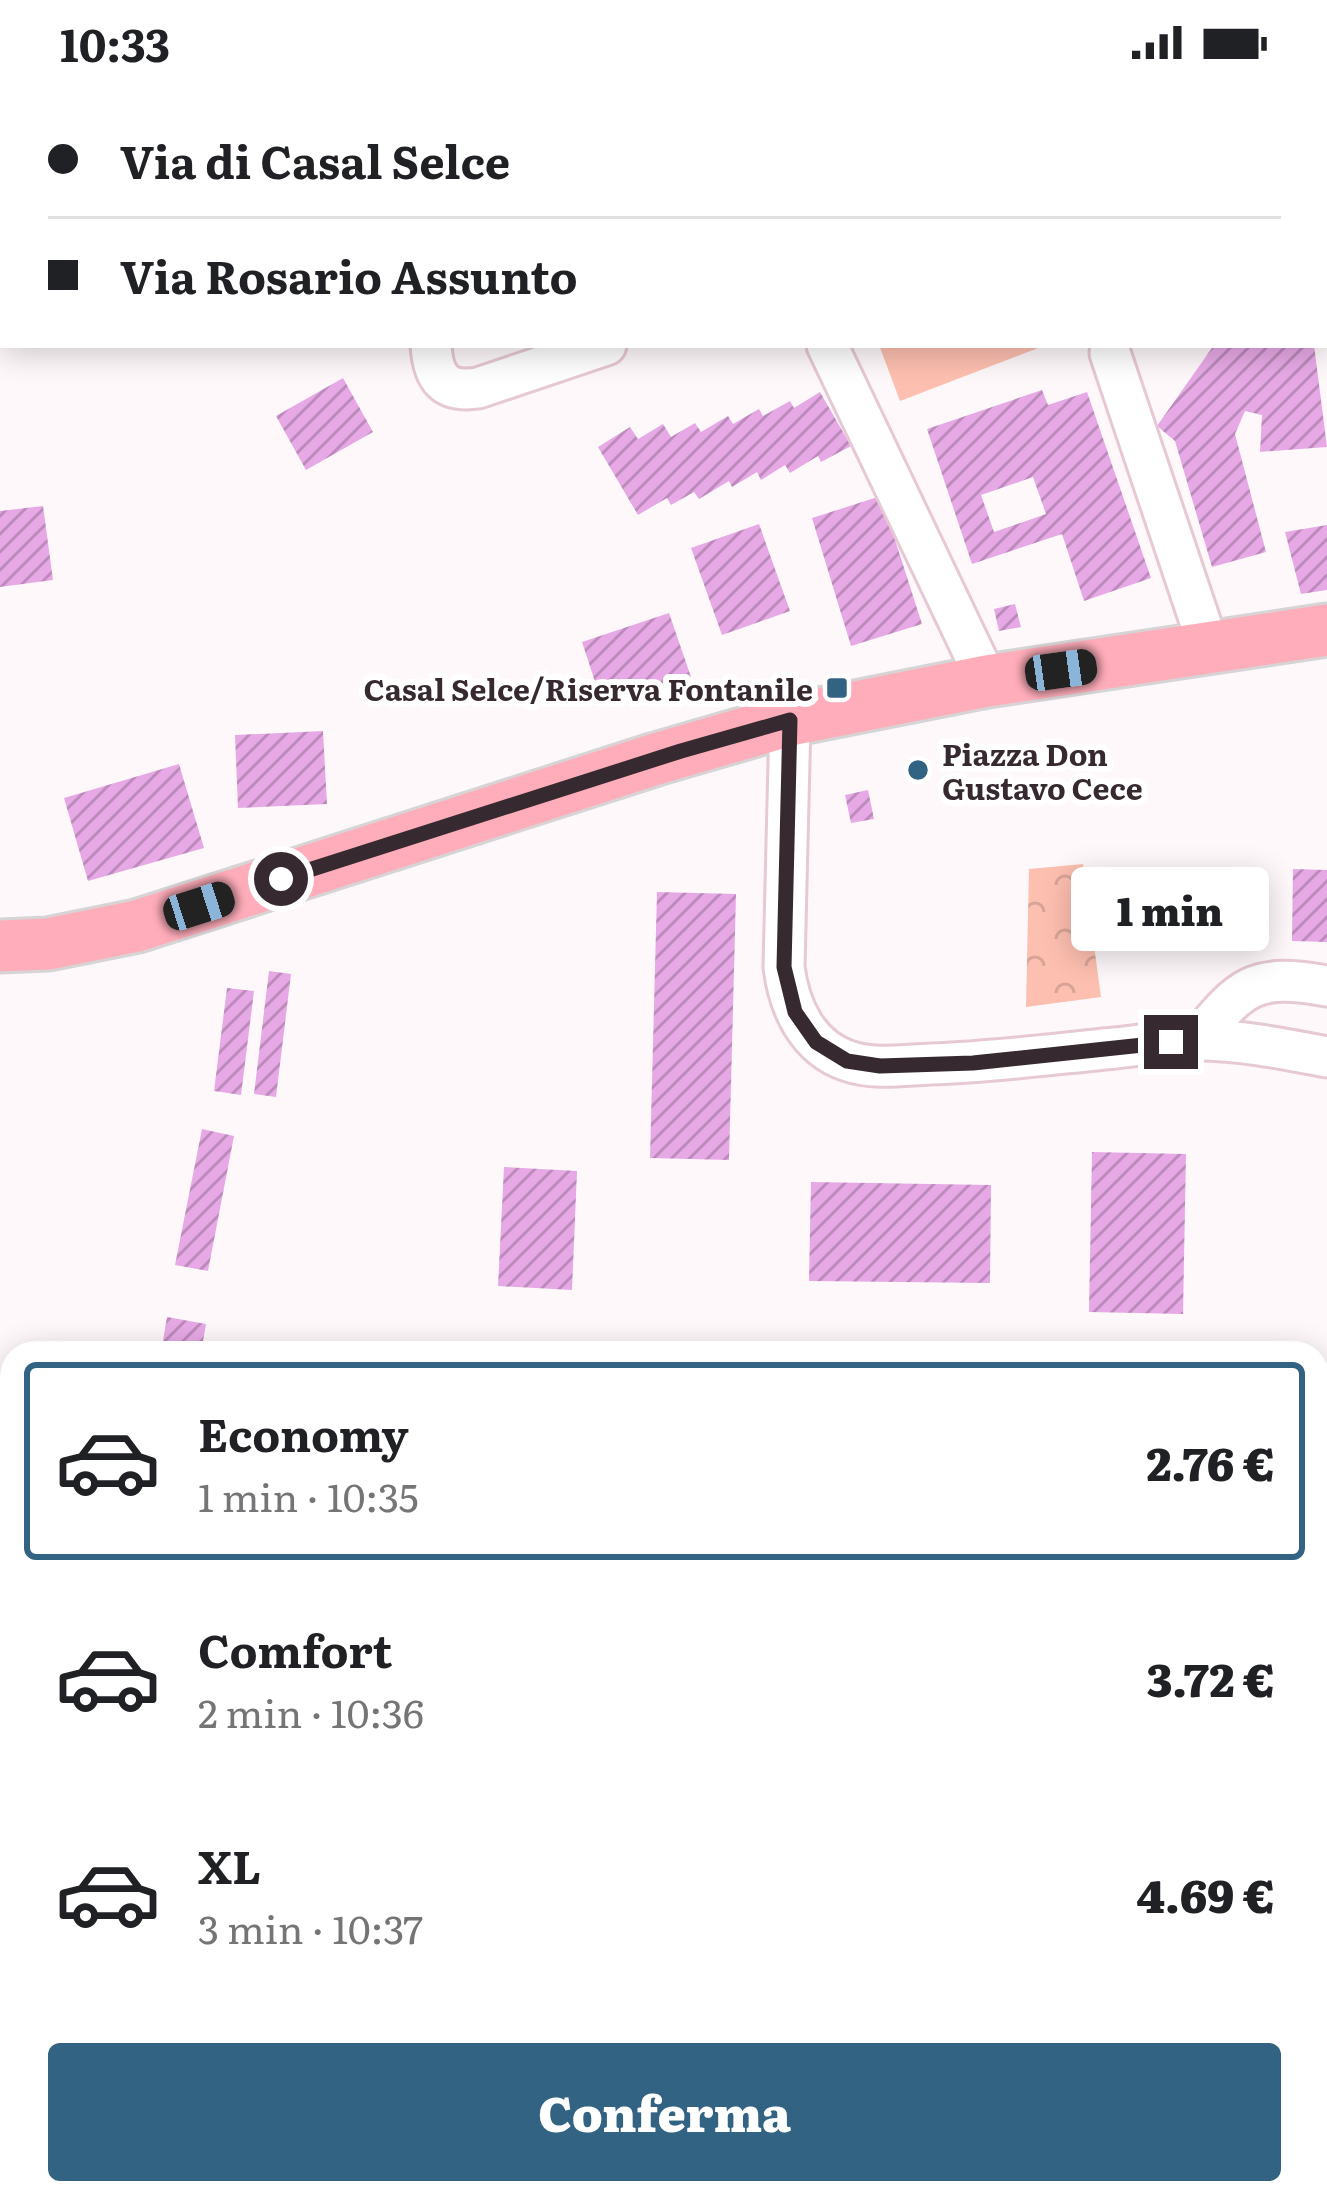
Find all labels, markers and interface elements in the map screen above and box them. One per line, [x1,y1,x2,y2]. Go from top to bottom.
text: 10:33 [60,9,170,76]
text: Via di Casal Selce [120,126,510,193]
text: Via Rosario Assunto [120,241,578,308]
car [1023,647,1099,693]
place label: Casal Selce/Riserva Fontanile [363,666,813,710]
marker: Casal Selce/Riserva Fontanile [824,675,850,701]
place label: Piazza Don Gustavo Cece [942,731,1143,809]
marker: Piazza Don Gustavo Cece [905,757,931,783]
route start [254,852,308,906]
callout: 1 min [1072,868,1270,952]
car [159,878,239,934]
text: 1 min [1117,880,1223,938]
route end [1144,1015,1198,1069]
text: Economy [198,1399,409,1466]
icon: car [54,1407,162,1515]
text: 2.76 € [1146,1428,1275,1495]
text: 1 min · 10:35 [198,1466,419,1524]
text: Comfort [198,1615,392,1682]
icon: car [54,1623,162,1731]
text: 3.72 € [1147,1644,1275,1711]
text: 2 min · 10:36 [198,1682,424,1740]
text: XL [198,1831,261,1898]
icon: car [54,1839,162,1947]
text: 4.69 € [1136,1860,1275,1927]
text: 3 min · 10:37 [198,1898,423,1956]
button: Conferma [48,2043,1281,2181]

